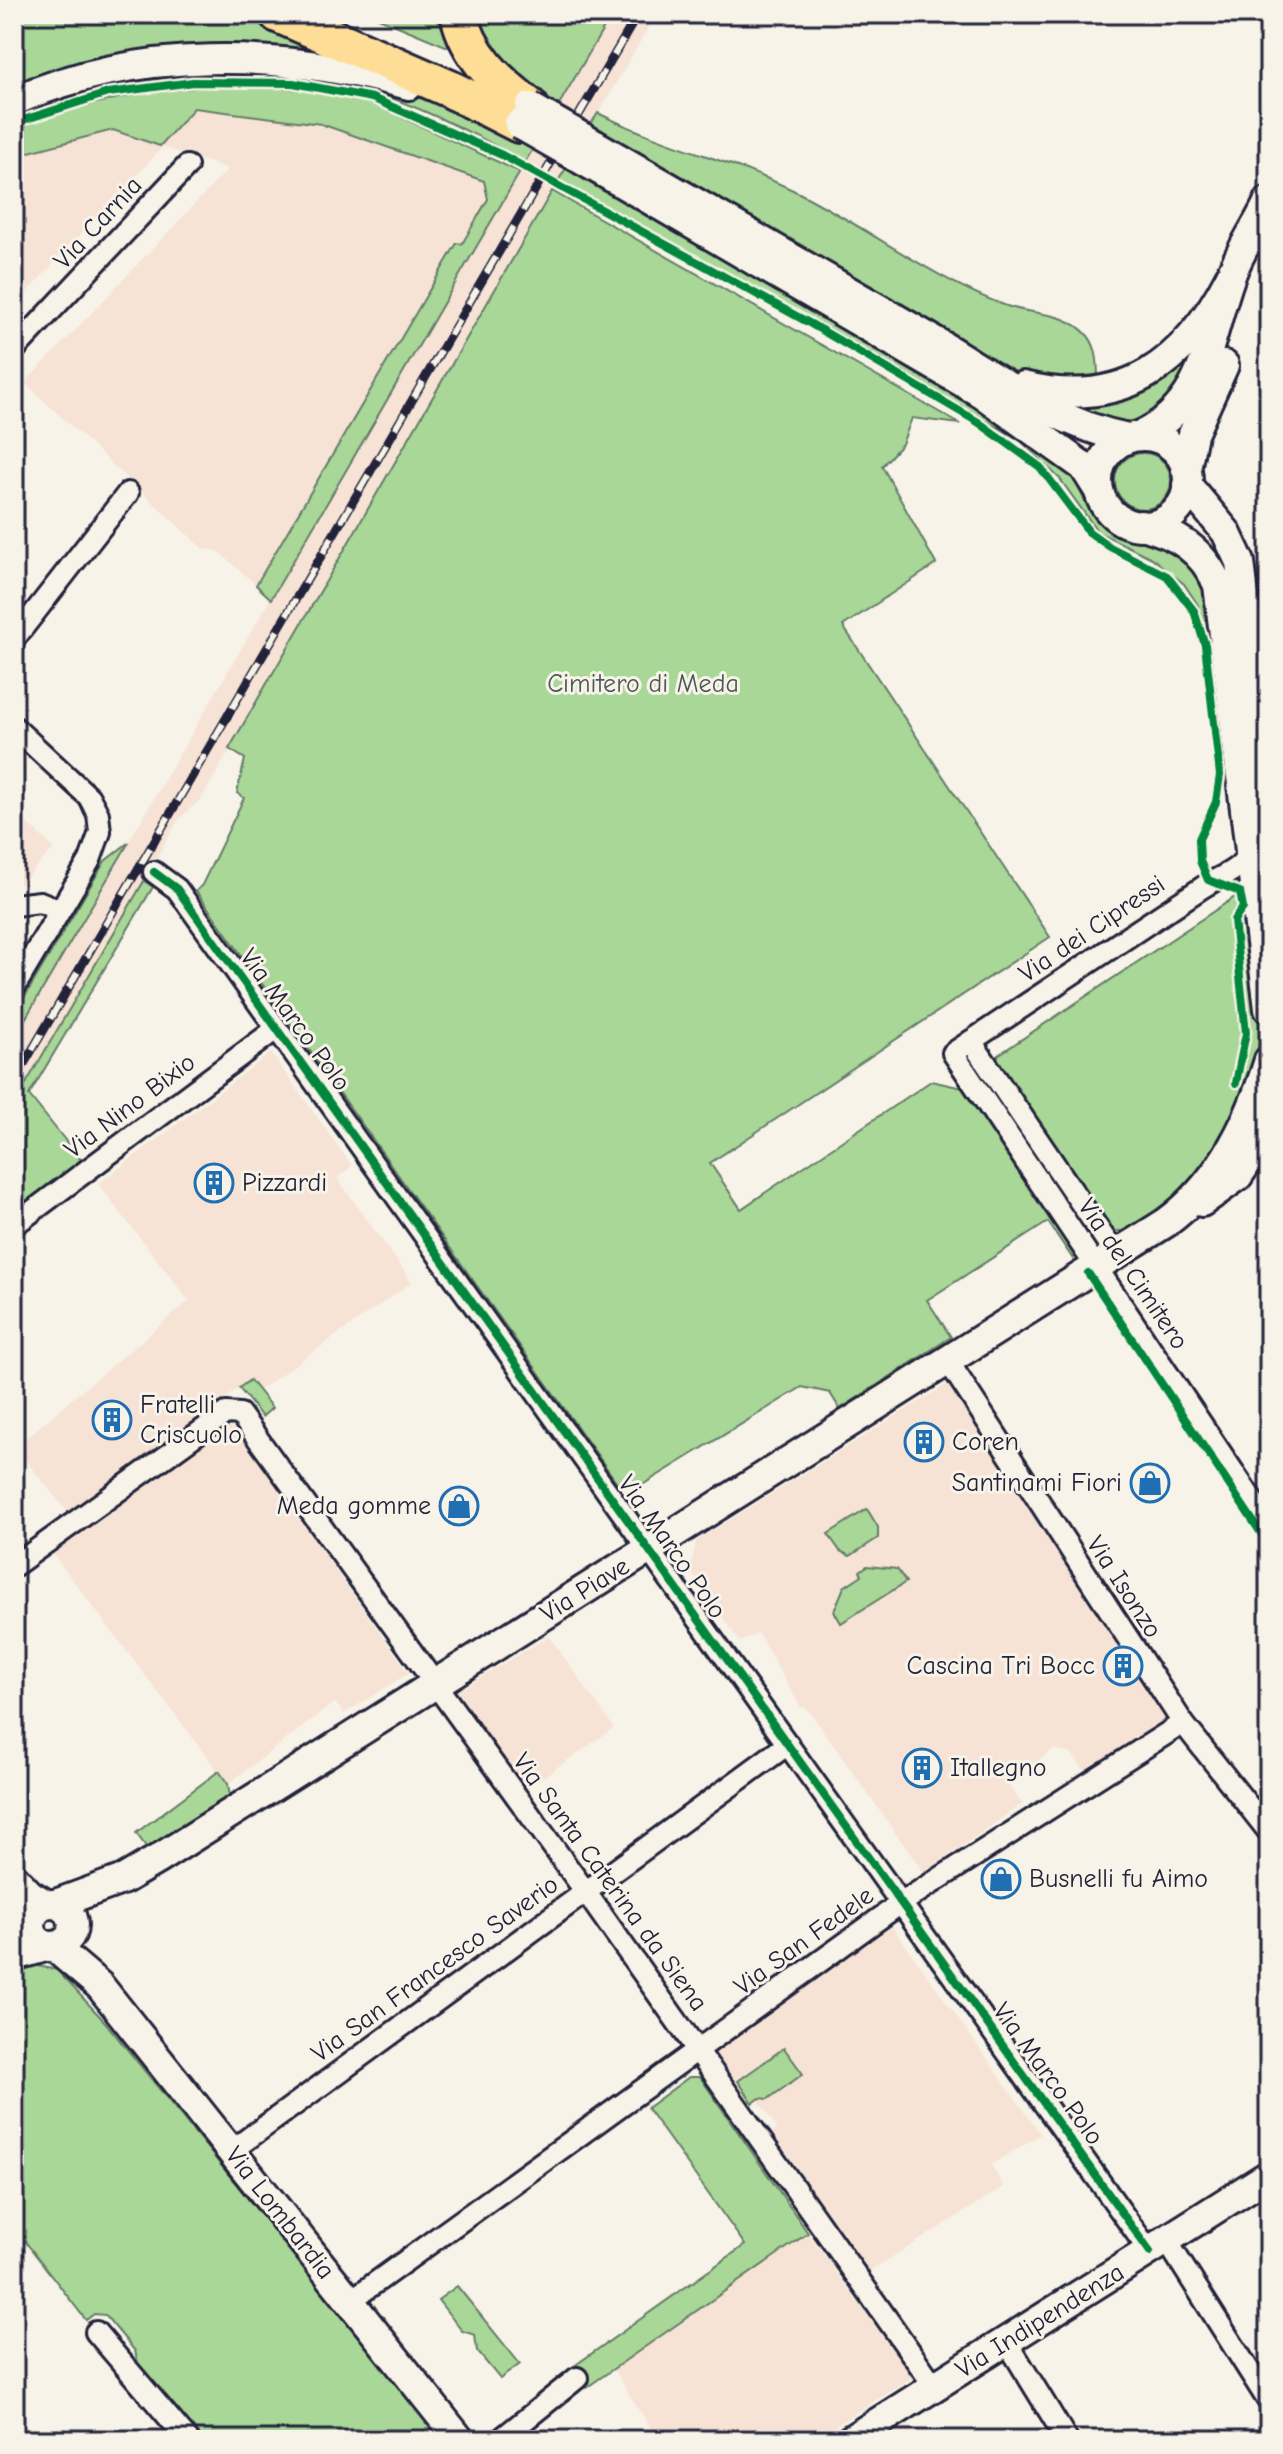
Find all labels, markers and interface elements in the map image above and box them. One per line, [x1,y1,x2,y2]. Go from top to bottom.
street label: Via Carnia [48,171,148,275]
park label: Cimitero di Meda [547,669,739,699]
street label: Via dei Cipressi [1013,869,1171,989]
street label: Via Marco Polo [233,943,357,1097]
street label: Via Nino Bixio [59,1047,201,1165]
building icon: Pizzardi [193,1162,235,1204]
place label: Pizzardi [242,1168,327,1198]
street label: Via del Cimitero [1071,1193,1195,1355]
place label: Fratelli Criscuolo [140,1390,242,1450]
building icon: Fratelli Criscuolo [91,1399,133,1441]
building icon: Coren [903,1421,945,1463]
place label: Coren [952,1427,1019,1457]
shop icon: Santinami Fiori [1129,1462,1171,1504]
place label: Santinami Fiori [952,1468,1122,1498]
street label: Via Marco Polo [611,1469,733,1625]
shop icon: Meda gomme [438,1485,480,1527]
place label: Meda gomme [277,1491,431,1521]
street label: Via Isonzo [1080,1530,1168,1644]
street label: Via Piave [535,1551,635,1629]
building icon: Cascina Tri Bocc [1102,1645,1144,1687]
place label: Cascina Tri Bocc [907,1651,1095,1681]
street label: Via Santa Caterina da Siena [506,1747,714,2017]
building icon: Itallegno [901,1747,943,1789]
place label: Itallegno [950,1753,1047,1783]
shop icon: Busnelli fu Aimo [980,1858,1022,1900]
place label: Busnelli fu Aimo [1029,1864,1208,1894]
street label: Via San Francesco Saverio [306,1869,564,2069]
street label: Via San Fedele [729,1880,879,2002]
street label: Via Marco Polo [986,1997,1110,2151]
street label: Via Lombardia [219,2141,341,2285]
street label: Via Indipendenza [950,2257,1130,2385]

